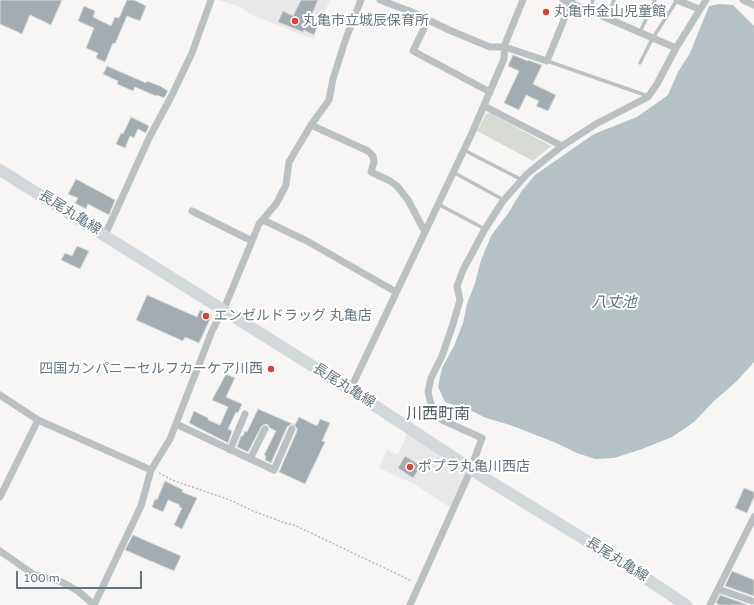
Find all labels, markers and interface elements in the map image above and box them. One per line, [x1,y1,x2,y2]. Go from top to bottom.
place label: 丸亀市金山児童館 [554,4,666,20]
marker: 丸亀市金山児童館 [541,7,551,17]
place label: 丸亀市立城辰保育所 [303,13,429,29]
marker: 丸亀市立城辰保育所 [290,16,300,26]
street label: 長尾丸亀線 [36,187,104,239]
water label: 八丈池 [592,294,636,312]
place label: エンゼルドラッグ 丸亀店 [214,308,372,324]
marker: エンゼルドラッグ 丸亀店 [201,311,211,321]
street label: 長尾丸亀線 [310,360,378,412]
place label: 四国カンパニーセルフカーケア川西 [39,361,263,377]
marker: 四国カンパニーセルフカーケア川西 [266,364,276,374]
district label: 川西町南 [406,405,470,425]
place label: ポプラ丸亀川西店 [418,459,530,475]
marker: ポプラ丸亀川西店 [405,462,415,472]
street label: 長尾丸亀線 [583,534,651,586]
scale bar [18,563,144,589]
text: 100 m [23,571,60,585]

